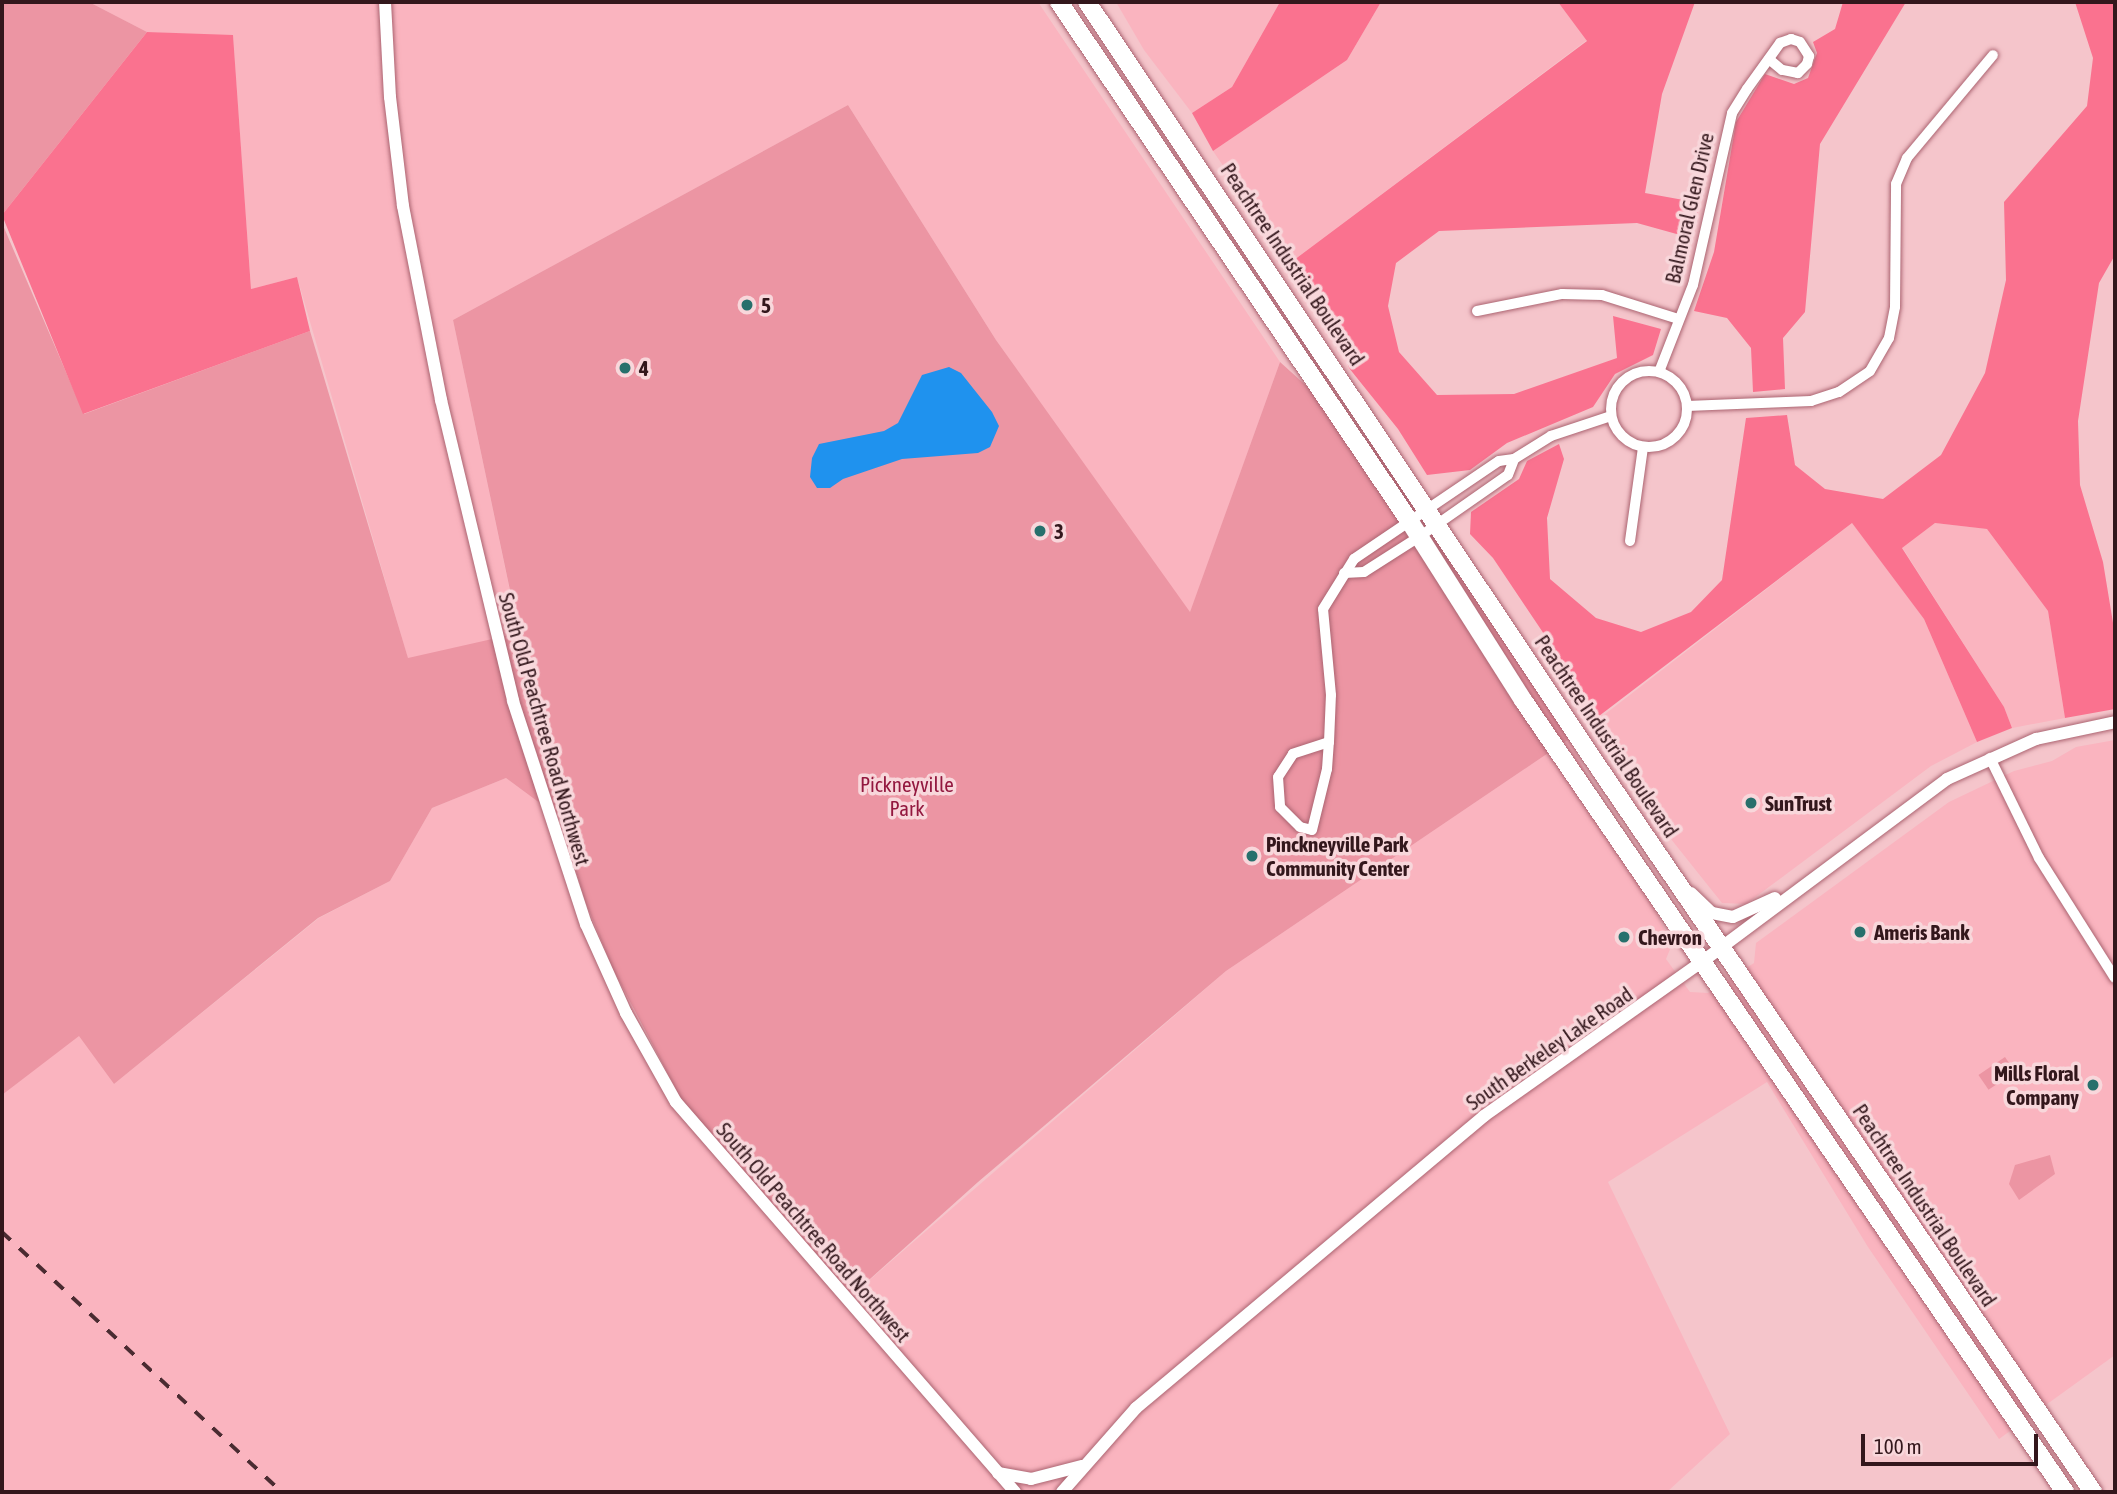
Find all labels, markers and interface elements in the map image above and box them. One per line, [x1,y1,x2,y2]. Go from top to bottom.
street label: Balmoral Glen Drive [1659,130,1719,286]
street label: Peachtree Industrial Boulevard [1216,158,1370,370]
place label: 5 [761,292,771,318]
marker: 5 [739,297,755,313]
place label: 4 [639,355,649,381]
marker: 4 [617,360,633,376]
place label: 3 [1054,518,1064,544]
marker: 3 [1032,523,1048,539]
street label: South Old Peachtree Road Northwest [494,590,596,868]
street label: Peachtree Industrial Boulevard [1530,630,1684,842]
park label: Pickneyville Park [860,771,954,821]
place label: SunTrust [1765,790,1832,816]
marker: SunTrust [1743,795,1759,811]
place label: Pinckneyville Park Community Center [1266,831,1409,881]
marker: Pinckneyville Park Community Center [1244,848,1260,864]
place label: Ameris Bank [1874,919,1969,945]
place label: Chevron [1638,924,1702,950]
marker: Ameris Bank [1852,924,1868,940]
marker: Chevron [1616,929,1632,945]
street label: South Berkeley Lake Road [1461,981,1637,1115]
place label: Mills Floral Company [1994,1060,2079,1110]
marker: Mills Floral Company [2085,1077,2101,1093]
street label: Peachtree Industrial Boulevard [1848,1099,2002,1311]
street label: South Old Peachtree Road Northwest [712,1117,916,1347]
scale bar [1865,1420,2042,1464]
text: 100 m [1874,1434,1922,1458]

